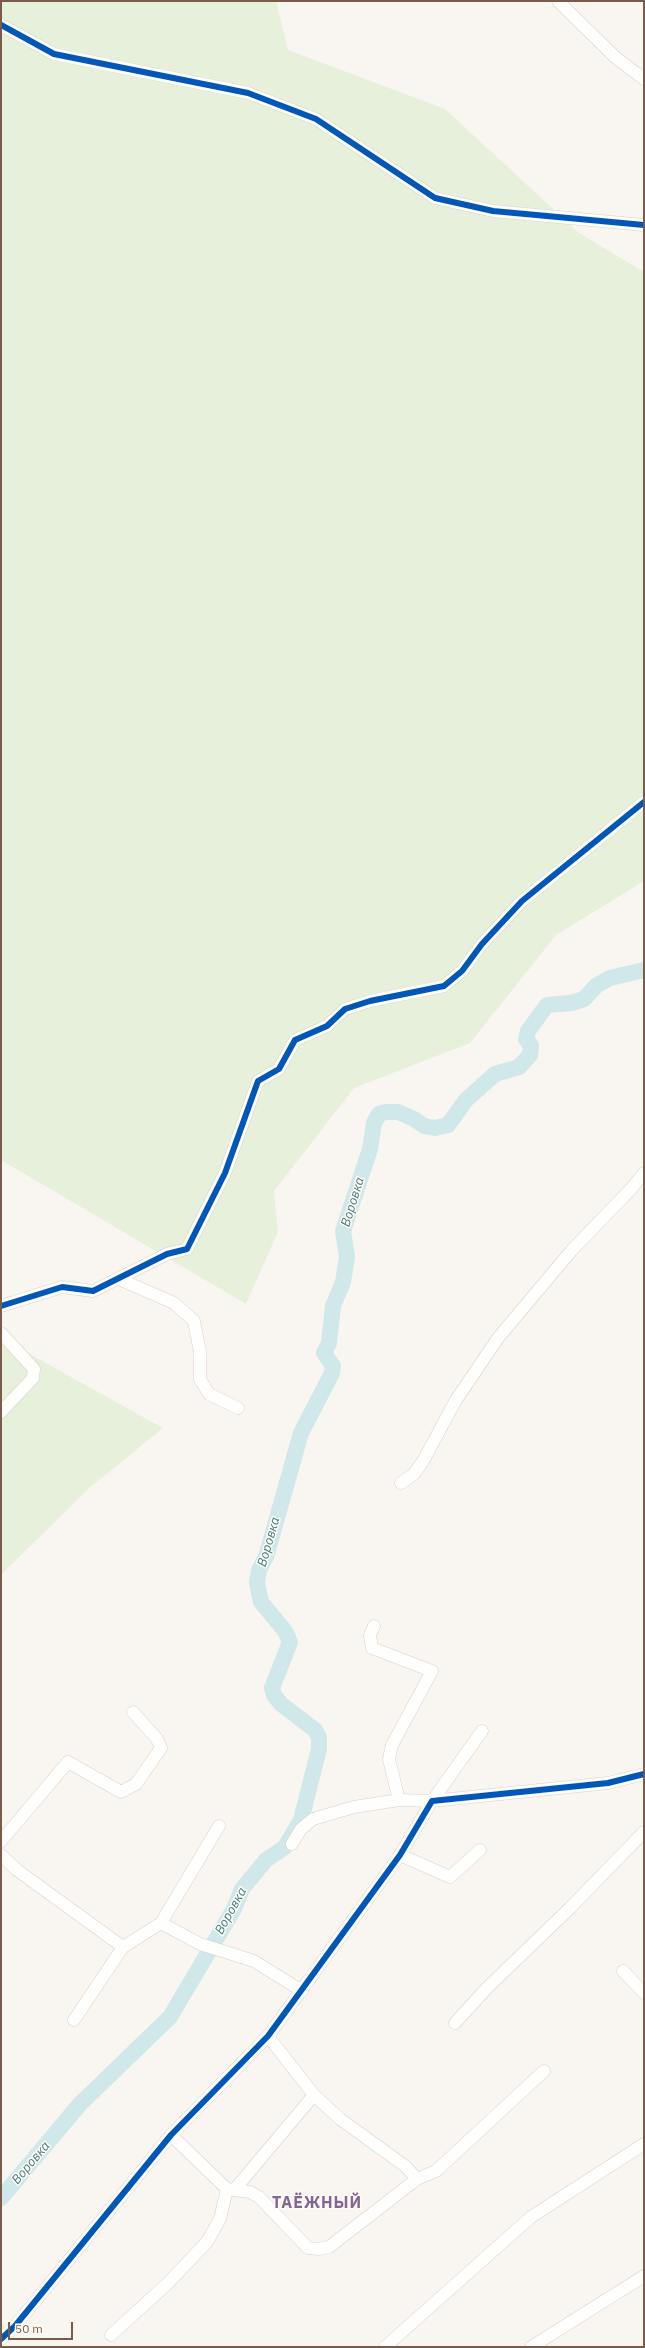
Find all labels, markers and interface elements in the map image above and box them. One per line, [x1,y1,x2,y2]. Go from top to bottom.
water label: Воровка [338,1175,368,1229]
water label: Воровка [254,1515,284,1569]
water label: Воровка [212,1885,250,1937]
water label: Воровка [9,2138,53,2188]
district label: ТАЁЖНЫЙ [272,2193,362,2213]
scale bar [10,2314,75,2340]
text: 50 m [15,2321,43,2336]

